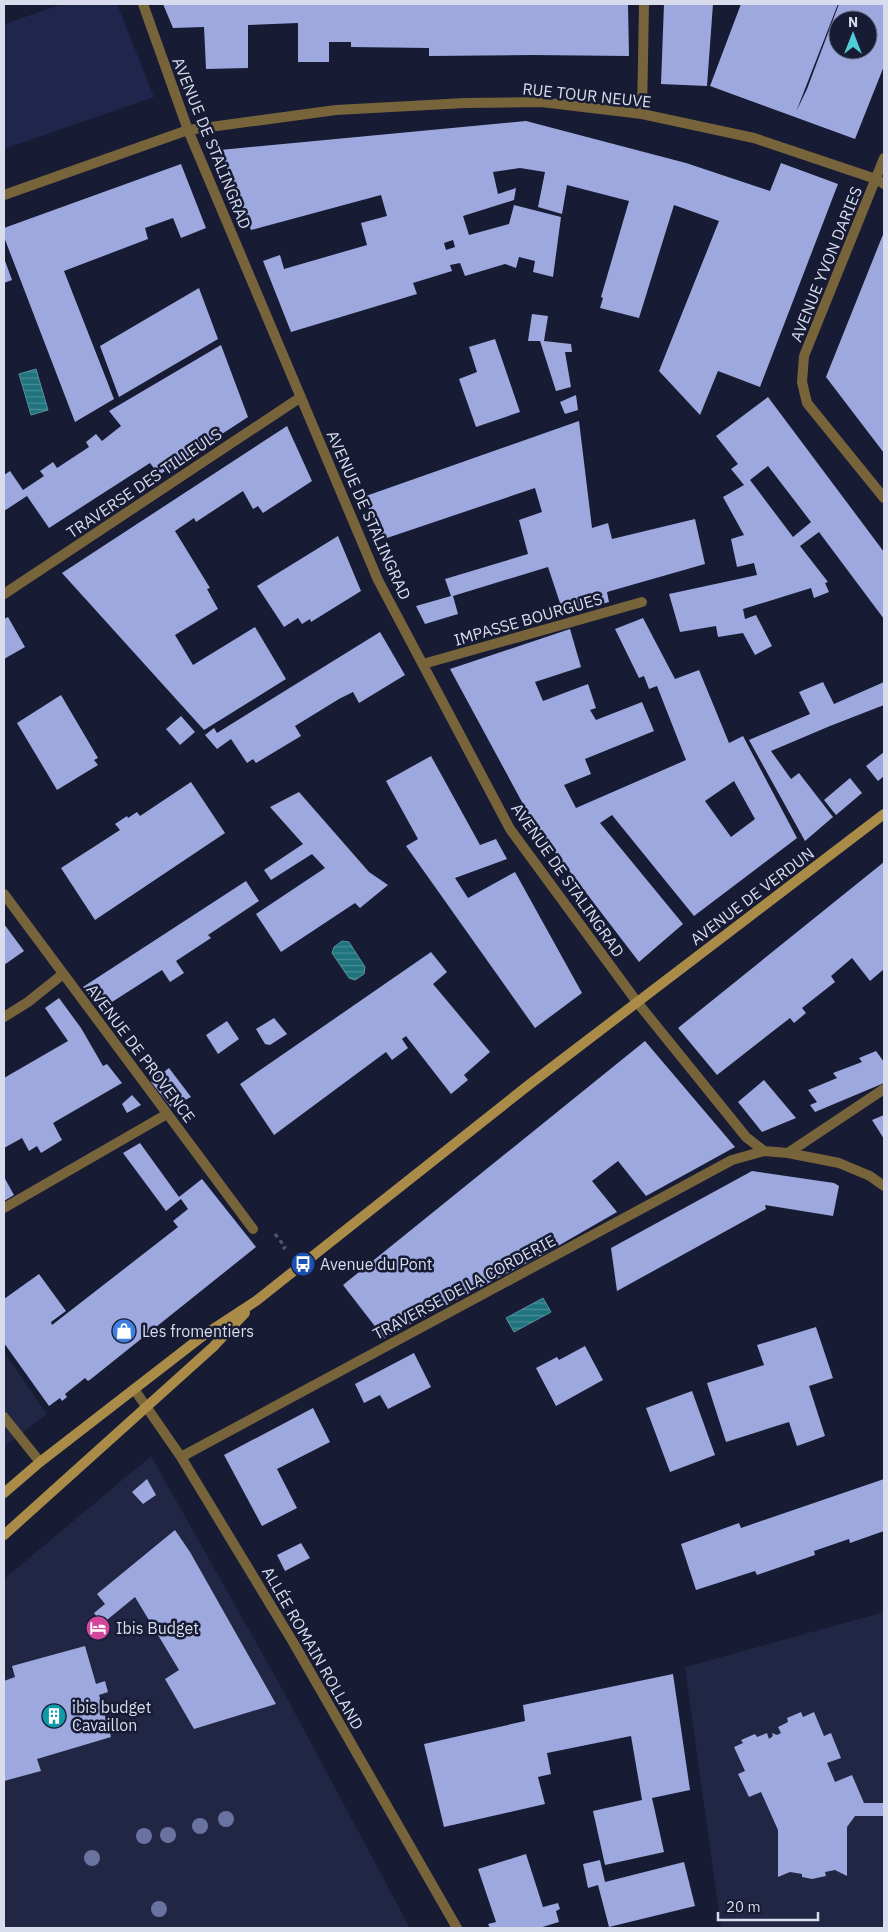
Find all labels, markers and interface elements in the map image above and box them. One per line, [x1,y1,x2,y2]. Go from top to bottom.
north arrow [828,10,878,60]
text: N [848,13,858,31]
street label: AVENUE DE STALINGRAD [168,54,256,232]
street label: RUE TOUR NEUVE [522,78,652,112]
street label: AVENUE YVON DARIES [786,184,866,344]
street label: TRAVERSE DES TILLEULS [63,424,225,542]
street label: AVENUE DE STALINGRAD [323,427,415,603]
street label: IMPASSE BOURGUES [451,588,605,650]
street label: AVENUE DE STALINGRAD [507,799,629,961]
street label: AVENUE DE VERDUN [686,843,818,949]
street label: AVENUE DE PROVENCE [82,980,200,1126]
street label: TRAVERSE DE LA CORDERIE [369,1230,559,1344]
bus stop icon: Avenue du Pont [290,1251,316,1277]
place label: Avenue du Pont [320,1254,432,1274]
shop icon: Les fromentiers [111,1318,137,1344]
place label: Les fromentiers [142,1321,254,1341]
street label: ALLÉE ROMAIN ROLLAND [258,1562,369,1733]
hotel icon: Ibis Budget [85,1615,111,1641]
place label: Ibis Budget [116,1618,199,1638]
place label: ibis budget Cavaillon [72,1697,151,1735]
building icon: ibis budget Cavaillon [41,1703,67,1729]
scale bar [718,1890,818,1922]
text: 20 m [726,1897,761,1916]

